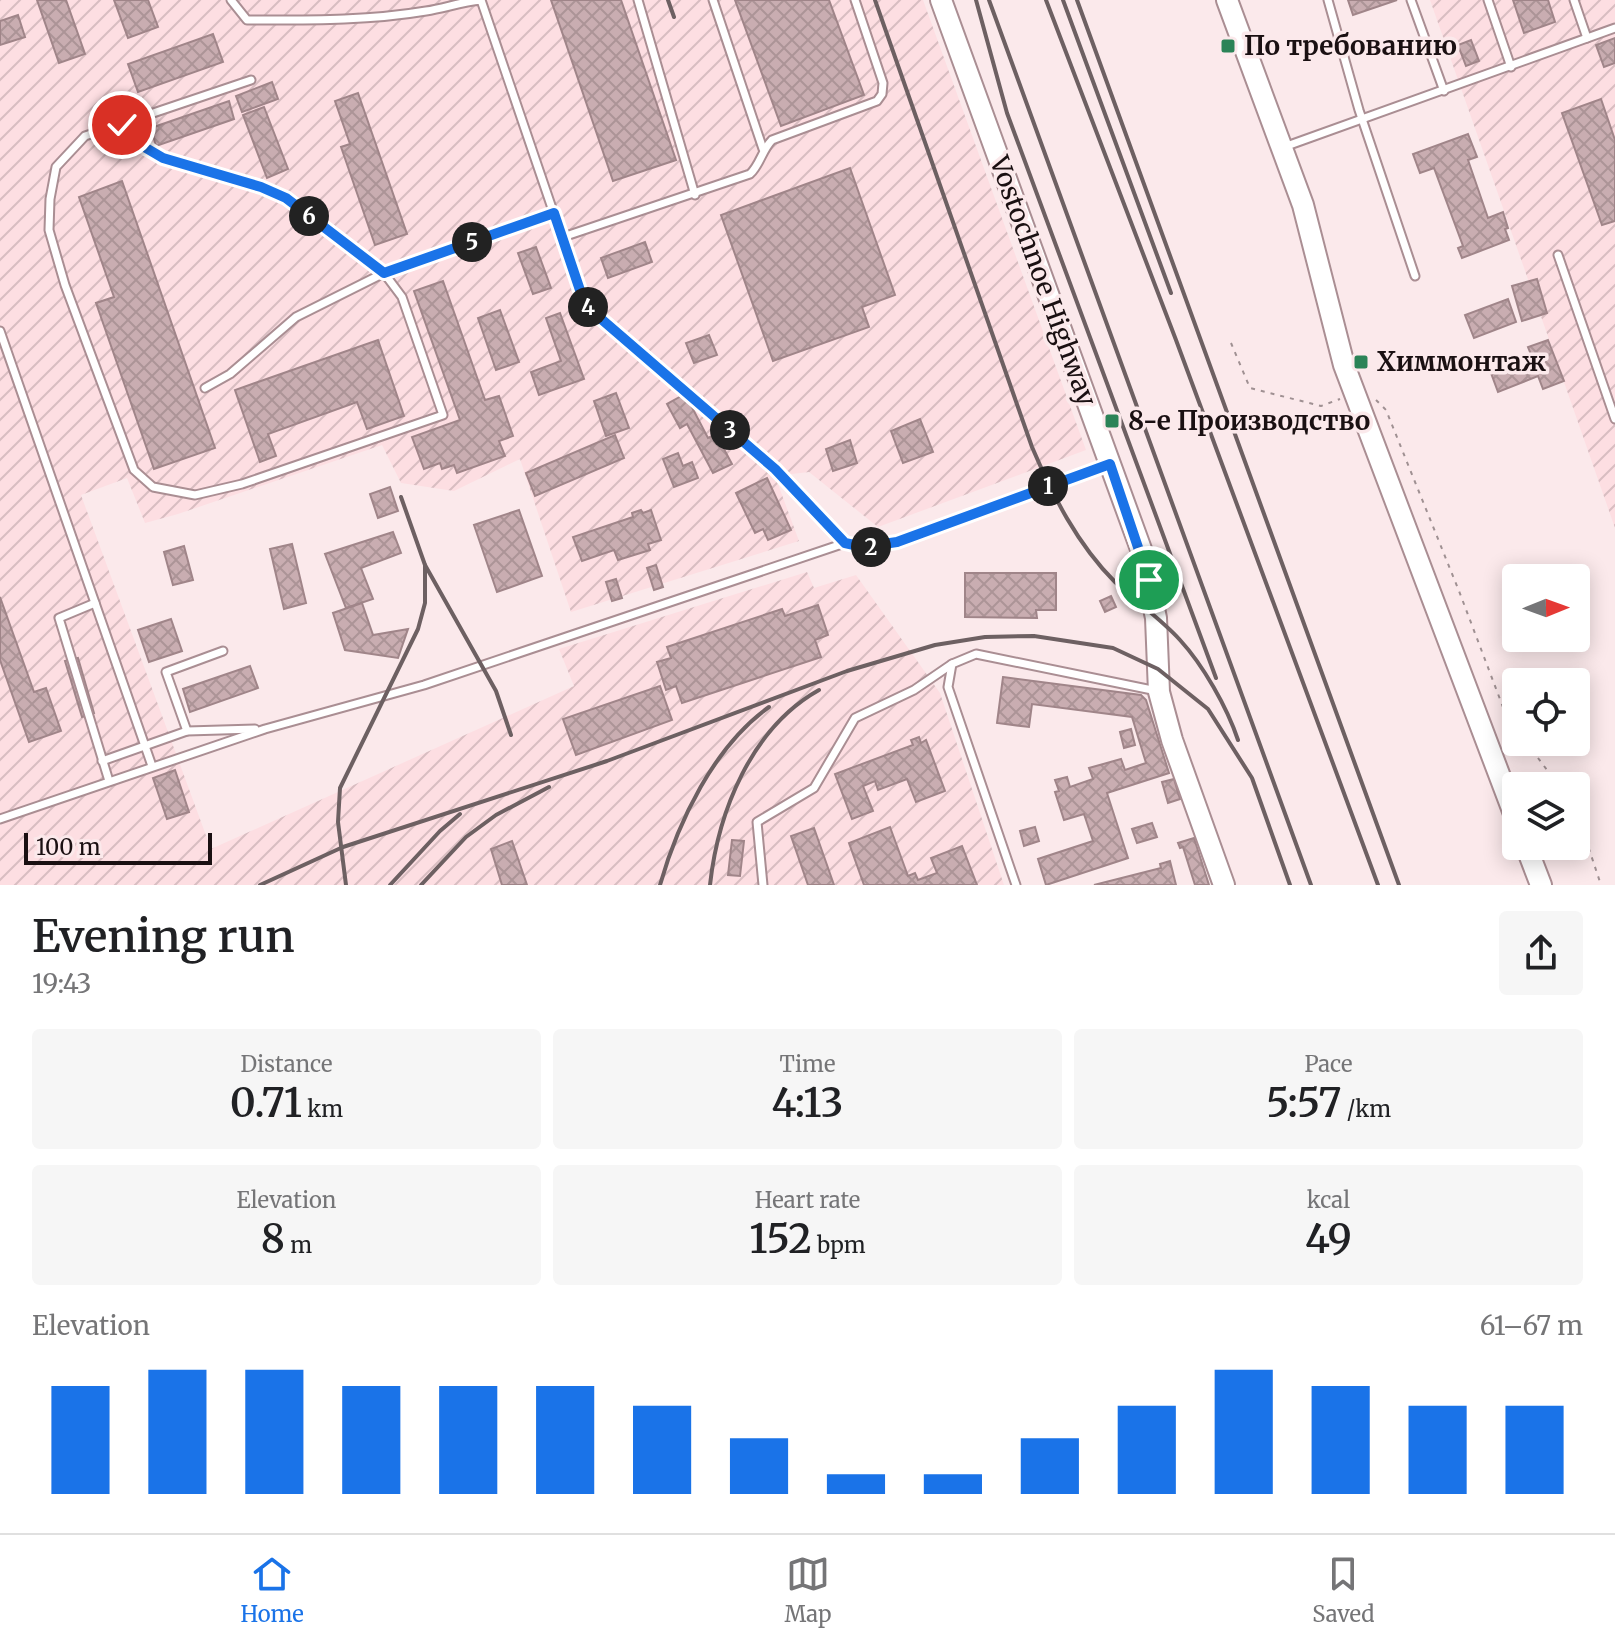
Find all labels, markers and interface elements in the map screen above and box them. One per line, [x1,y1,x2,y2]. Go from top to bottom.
place label: По требованию [1244,29,1457,62]
marker: По требованию [1219,37,1237,55]
pin [88,91,156,159]
icon: check [100,103,144,147]
street label: Vostochnoe Highway [983,150,1104,411]
pin: 6 [289,196,329,236]
text: 6 [302,202,316,230]
pin: 5 [452,222,492,262]
text: 5 [466,228,478,256]
pin: 4 [568,287,608,327]
text: 4 [581,293,595,321]
place label: Химмонтаж [1377,345,1547,378]
marker: Химмонтаж [1352,353,1370,371]
place label: 8-е Производство [1128,404,1370,437]
pin: 3 [710,410,750,450]
marker: 8-е Производство [1103,412,1121,430]
text: 3 [724,416,736,444]
pin: 1 [1028,466,1068,506]
text: 1 [1043,472,1053,500]
pin: 2 [851,527,891,567]
text: 2 [865,533,877,561]
pin [1115,546,1183,614]
icon: arrive [1127,558,1171,602]
north arrow [1502,564,1590,652]
map controls [1502,564,1590,860]
button: locate [1502,668,1590,756]
button: layers [1502,772,1590,860]
scale bar [24,829,212,865]
text: 100 m [36,833,101,861]
text: Evening run [32,909,295,964]
button: share [1499,911,1583,995]
text: 19:43 [32,967,91,1000]
text: Distance [241,1050,332,1078]
text: Time [780,1050,835,1078]
text: Pace [1304,1050,1353,1078]
text: 0.71 [230,1078,302,1128]
text: 4:13 [772,1078,843,1128]
text: 5:57 [1266,1078,1342,1128]
text: km [302,1095,343,1123]
text: /km [1342,1095,1391,1123]
text: Elevation [237,1186,336,1214]
text: Heart rate [755,1186,860,1214]
text: kcal [1307,1186,1350,1214]
text: 8 [261,1214,285,1264]
text: 152 [749,1214,812,1264]
text: 49 [1305,1214,1352,1264]
text: m [285,1231,312,1259]
text: bpm [812,1231,866,1259]
text: Elevation [32,1309,150,1342]
text: 61–67 m [1480,1309,1583,1342]
tab: Home [240,1552,304,1628]
tab: Map [785,1552,831,1628]
tab: Saved [1312,1552,1375,1628]

